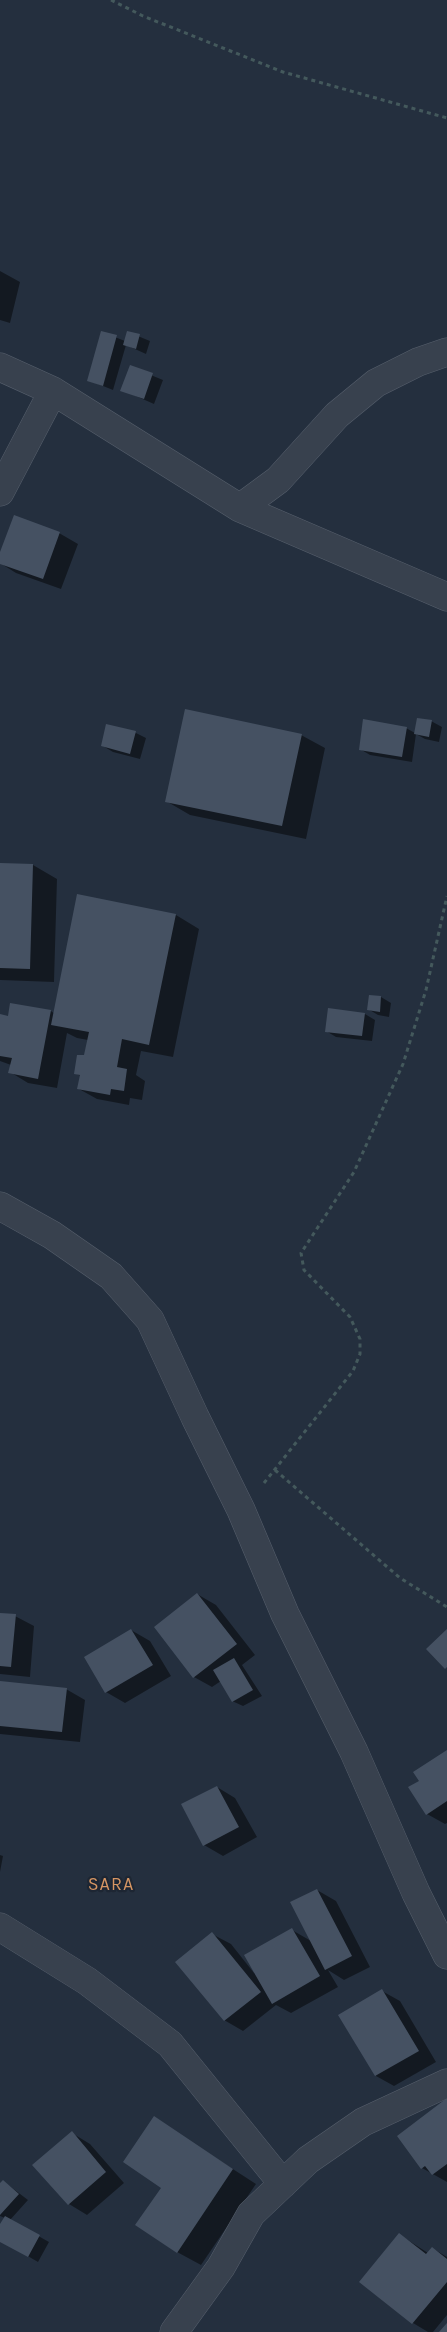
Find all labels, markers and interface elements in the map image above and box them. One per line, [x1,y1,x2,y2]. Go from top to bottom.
district label: SARA [87,1874,135,1896]

